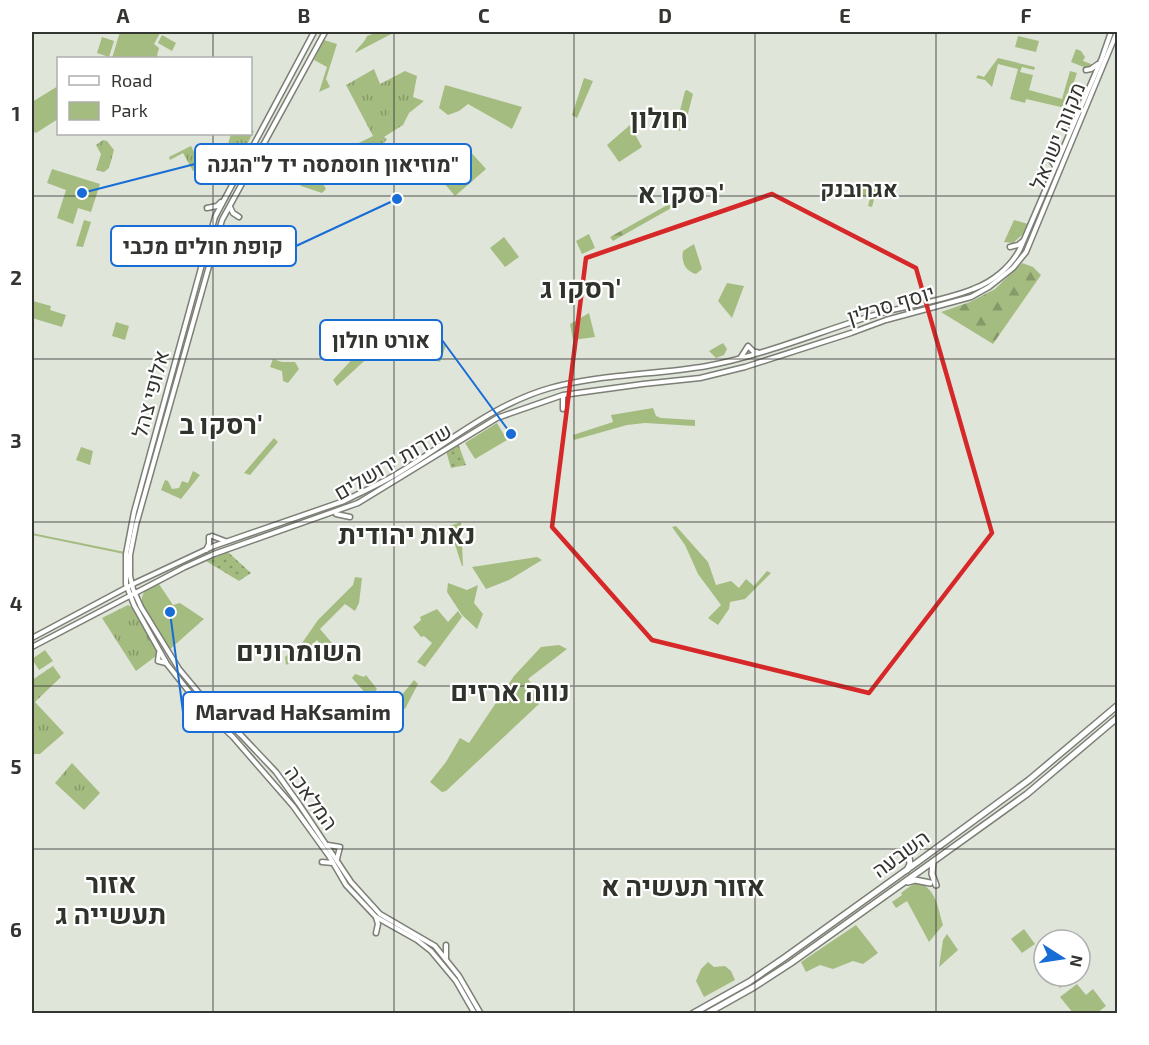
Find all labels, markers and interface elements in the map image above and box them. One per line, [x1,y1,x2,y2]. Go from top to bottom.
text: A [116,3,130,27]
text: B [298,3,310,27]
text: C [478,3,490,27]
text: D [658,3,672,27]
text: E [839,3,851,27]
text: F [1020,3,1032,27]
legend [57,57,252,135]
text: Road [111,69,152,91]
street label: מקווה ישראל [1024,78,1089,193]
text: Park [111,99,148,121]
text: 1 [12,101,20,125]
district label: חולון [630,101,688,133]
callout: מוזיאון חוסמסה יד ל"הגנה" [195,144,471,184]
text: מוזיאון חוסמסה יד ל"הגנה" [207,150,459,176]
district label: אגרובנק [820,175,898,201]
district label: רסקו א' [638,176,724,208]
callout: קופת חולים מכבי [111,226,296,266]
text: קופת חולים מכבי [123,232,283,258]
text: 2 [10,265,22,289]
district label: רסקו ג' [541,271,621,303]
street label: יוסף סרלין [844,278,937,329]
callout: אורט חולון [320,320,442,360]
text: אורט חולון [332,326,430,352]
street label: אלופי צהל [126,347,173,440]
district label: רסקו ב' [179,407,263,439]
street label: שדרות ירושלים [329,417,456,504]
text: 3 [10,428,22,452]
district label: נאות יהודית [339,517,475,549]
text: 4 [10,591,23,615]
district label: השומרונים [236,634,362,666]
district label: נווה ארזים [450,674,570,706]
callout: Marvad HaKsamim [183,692,403,732]
text: Marvad HaKsamim [195,698,391,724]
text: 5 [10,754,22,778]
street label: המלאכה [280,760,344,834]
street label: השבעה [867,824,934,882]
district label: אזור תעשייה ג [56,866,166,929]
district label: אזור תעשיה א [601,869,765,901]
text: 6 [10,917,22,941]
north arrow [1032,928,1092,988]
text: N [1067,954,1088,969]

